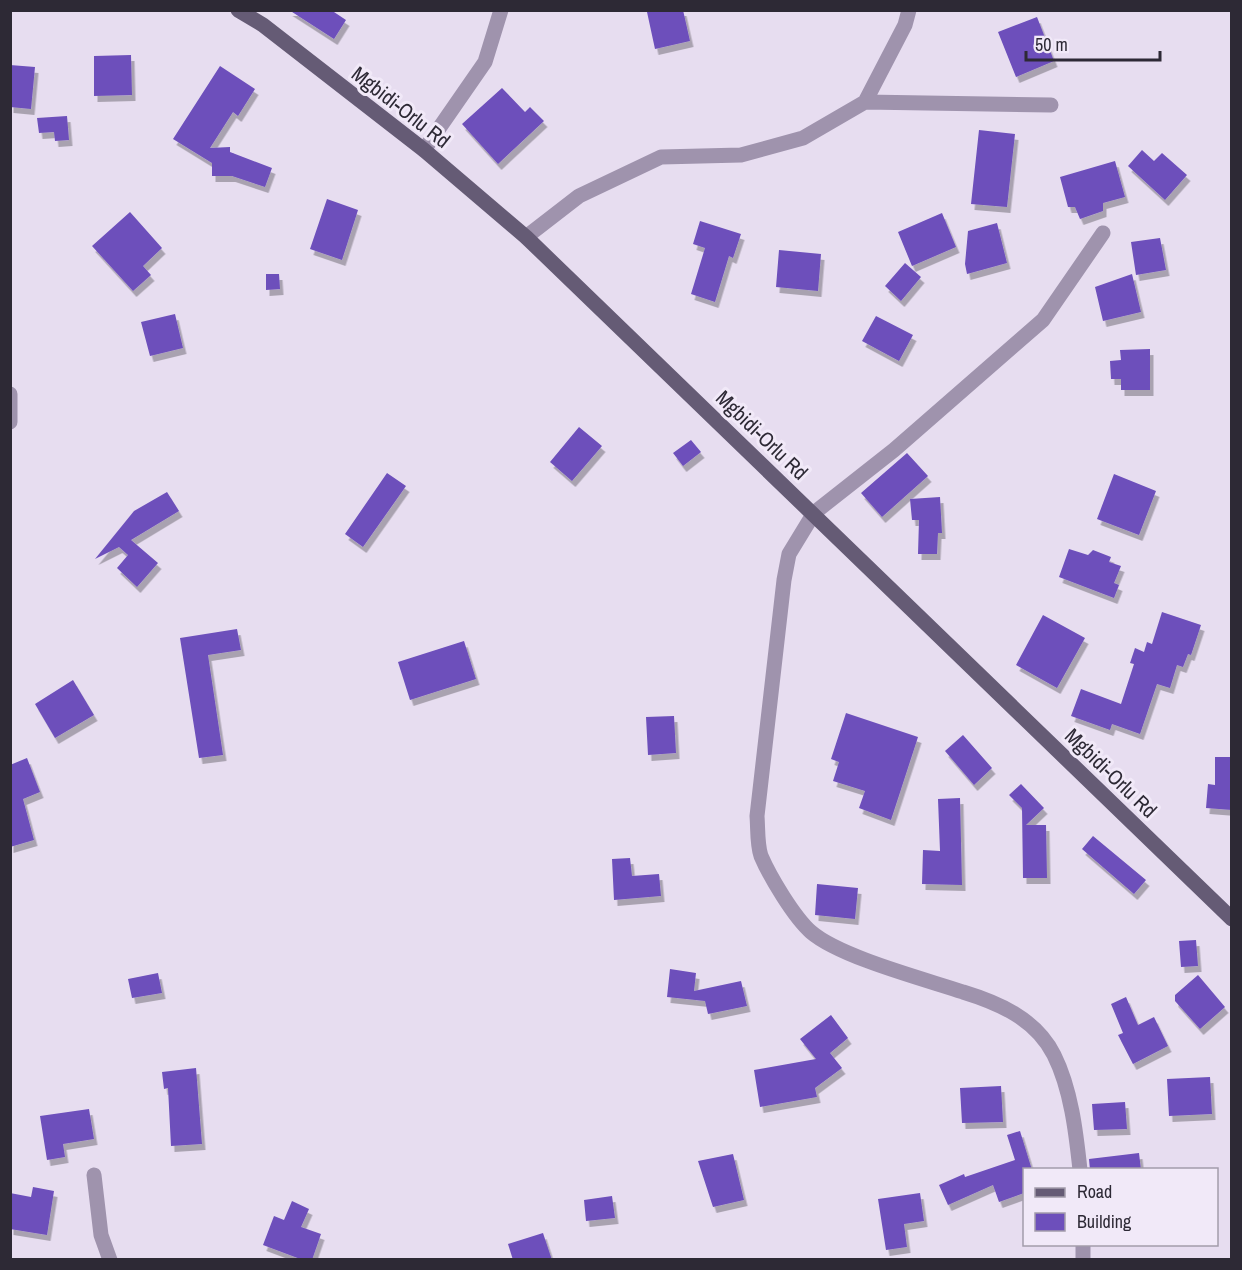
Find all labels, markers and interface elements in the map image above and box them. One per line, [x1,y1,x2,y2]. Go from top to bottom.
scale bar [1026,24,1160,62]
text: 50 m [1035,32,1068,57]
street label: Mgbidi-Orlu Rd [346,59,456,155]
street label: Mgbidi-Orlu Rd [710,384,814,486]
street label: Mgbidi-Orlu Rd [1059,722,1163,824]
legend [1023,1168,1218,1246]
text: Road [1077,1179,1112,1204]
text: Building [1077,1209,1132,1234]

